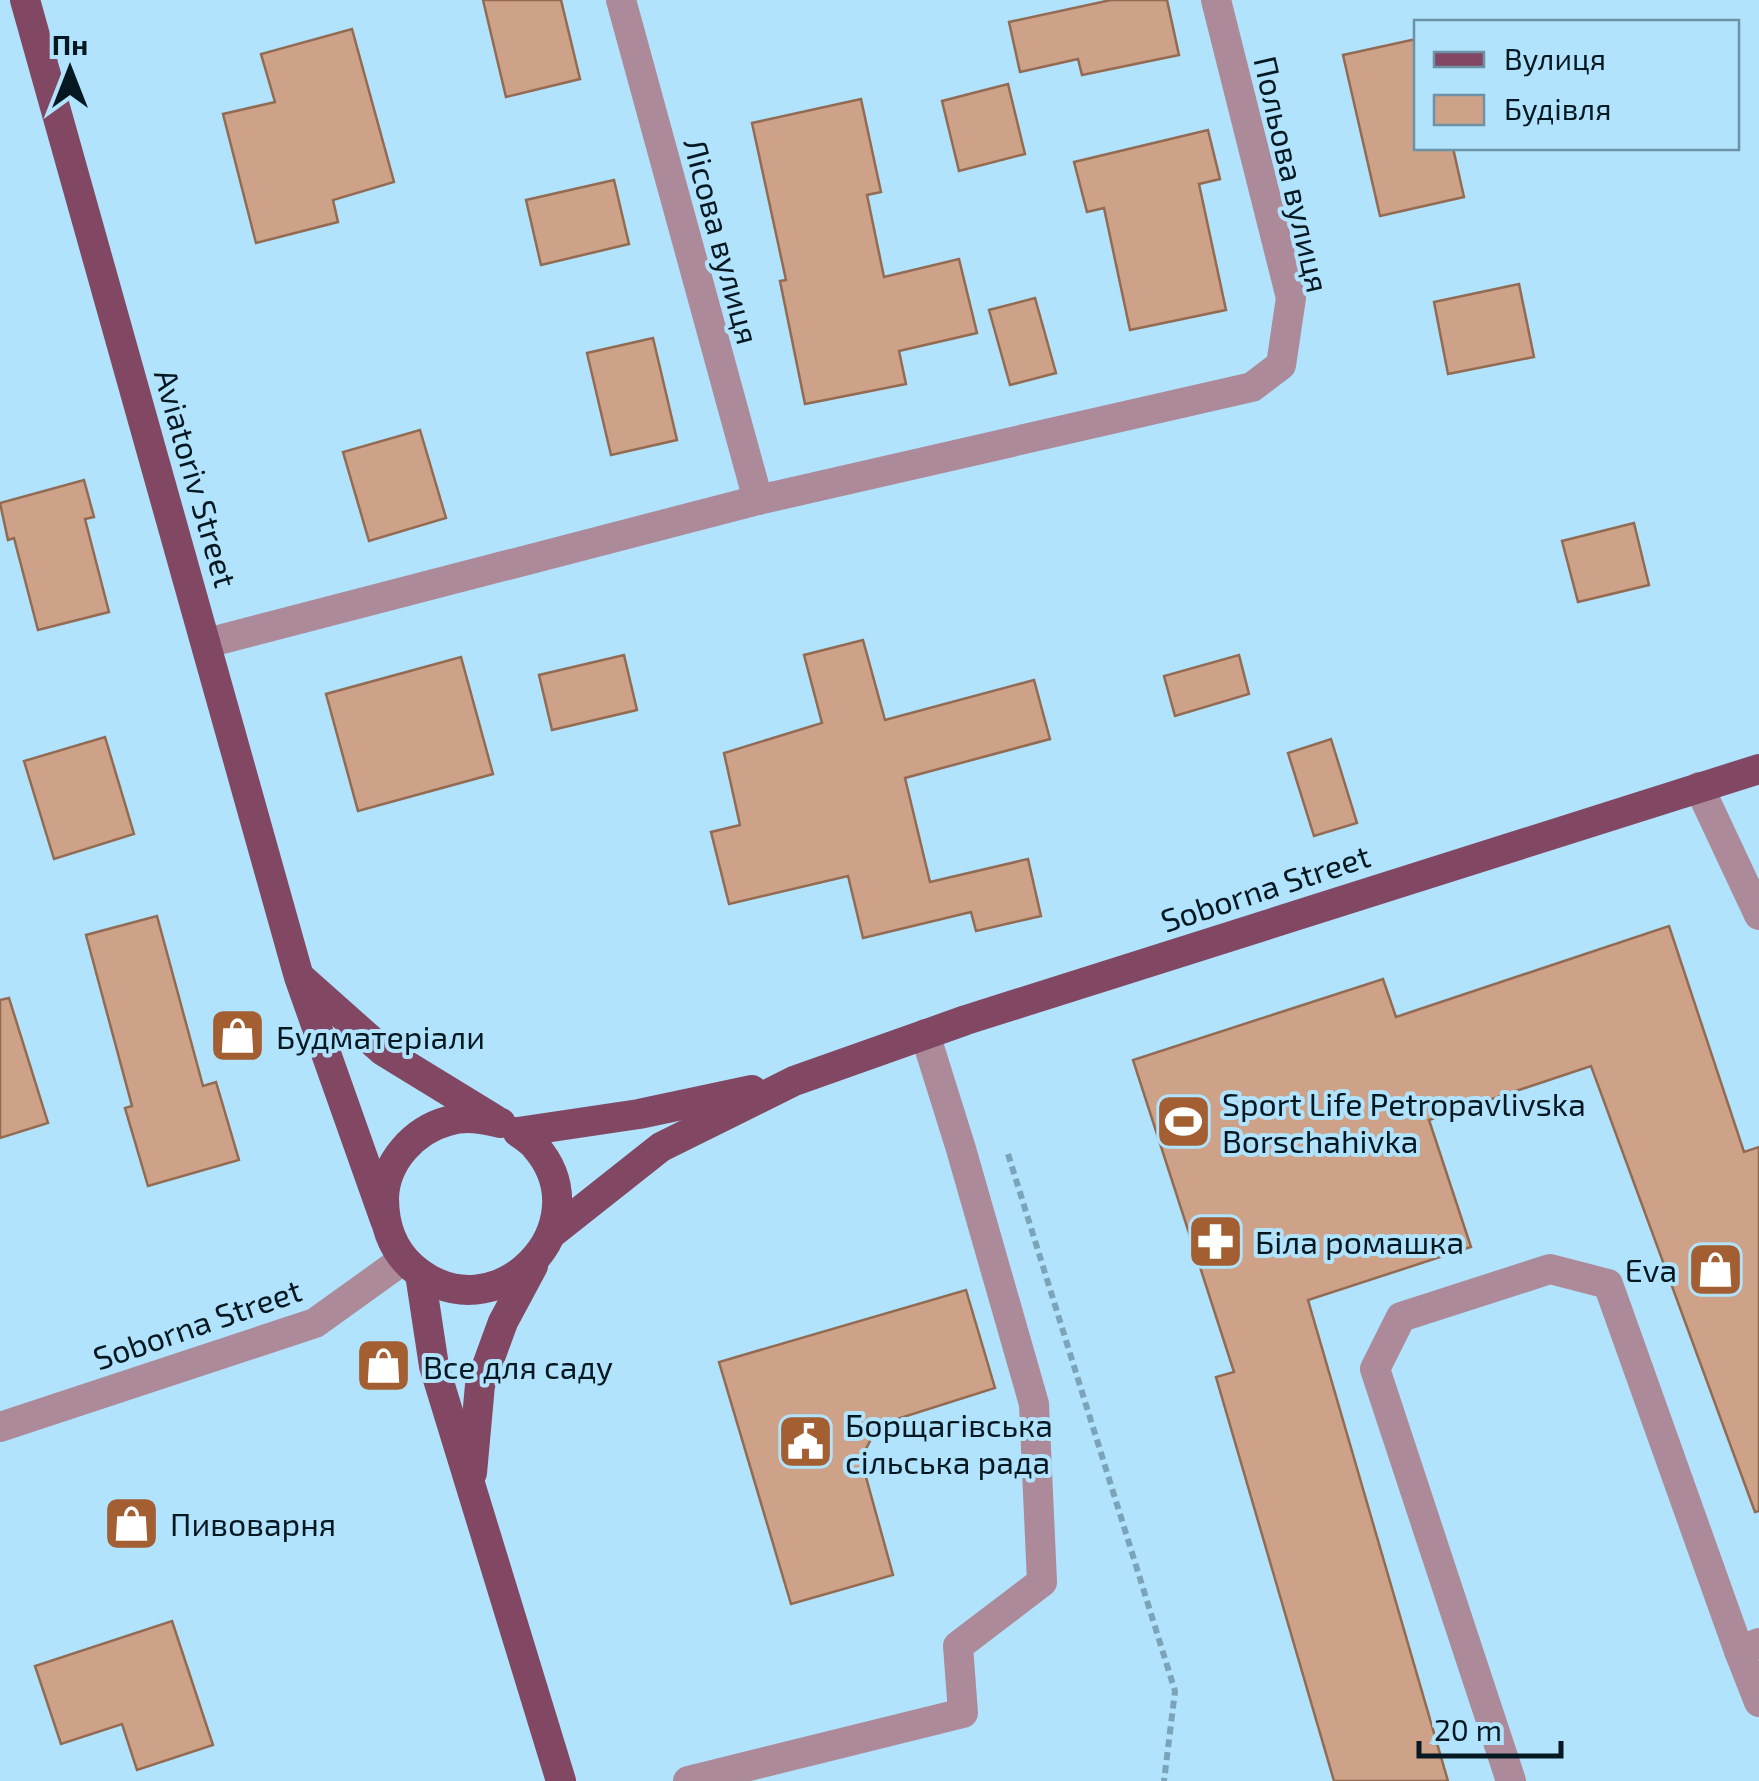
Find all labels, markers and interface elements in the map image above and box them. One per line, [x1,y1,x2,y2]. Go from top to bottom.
north arrow [20,20,120,120]
legend [1414,20,1739,150]
text: Пн [52,27,88,61]
text: Вулиця [1504,40,1606,77]
street label: Польова вулиця [1246,52,1339,296]
text: Будівля [1504,90,1611,127]
street label: Лісова вулиця [676,134,769,348]
street label: Aviatoriv Street [148,365,246,591]
street label: Soborna Street [1156,835,1374,939]
shop icon: Будматеріали [207,1006,267,1066]
place label: Будматеріали [276,1017,485,1056]
place label: Sport Life Petropavlivska Borschahivka [1222,1084,1586,1159]
sports icon: Sport Life Petropavlivska Borschahivka [1153,1091,1213,1151]
pharmacy icon: Біла ромашка [1186,1211,1246,1271]
place label: Біла ромашка [1255,1222,1464,1260]
shop icon: Eva [1686,1239,1746,1299]
place label: Eva [1625,1250,1677,1288]
street label: Soborna Street [88,1270,306,1376]
shop icon: Все для саду [354,1336,414,1396]
place label: Все для саду [423,1347,613,1386]
place label: Борщагівська сільська рада [845,1405,1053,1480]
public building icon: Борщагівська сільська рада [776,1412,836,1472]
shop icon: Пивоварня [101,1493,161,1553]
place label: Пивоварня [170,1504,336,1542]
scale bar [1419,1696,1562,1758]
text: 20 m [1434,1711,1502,1747]

